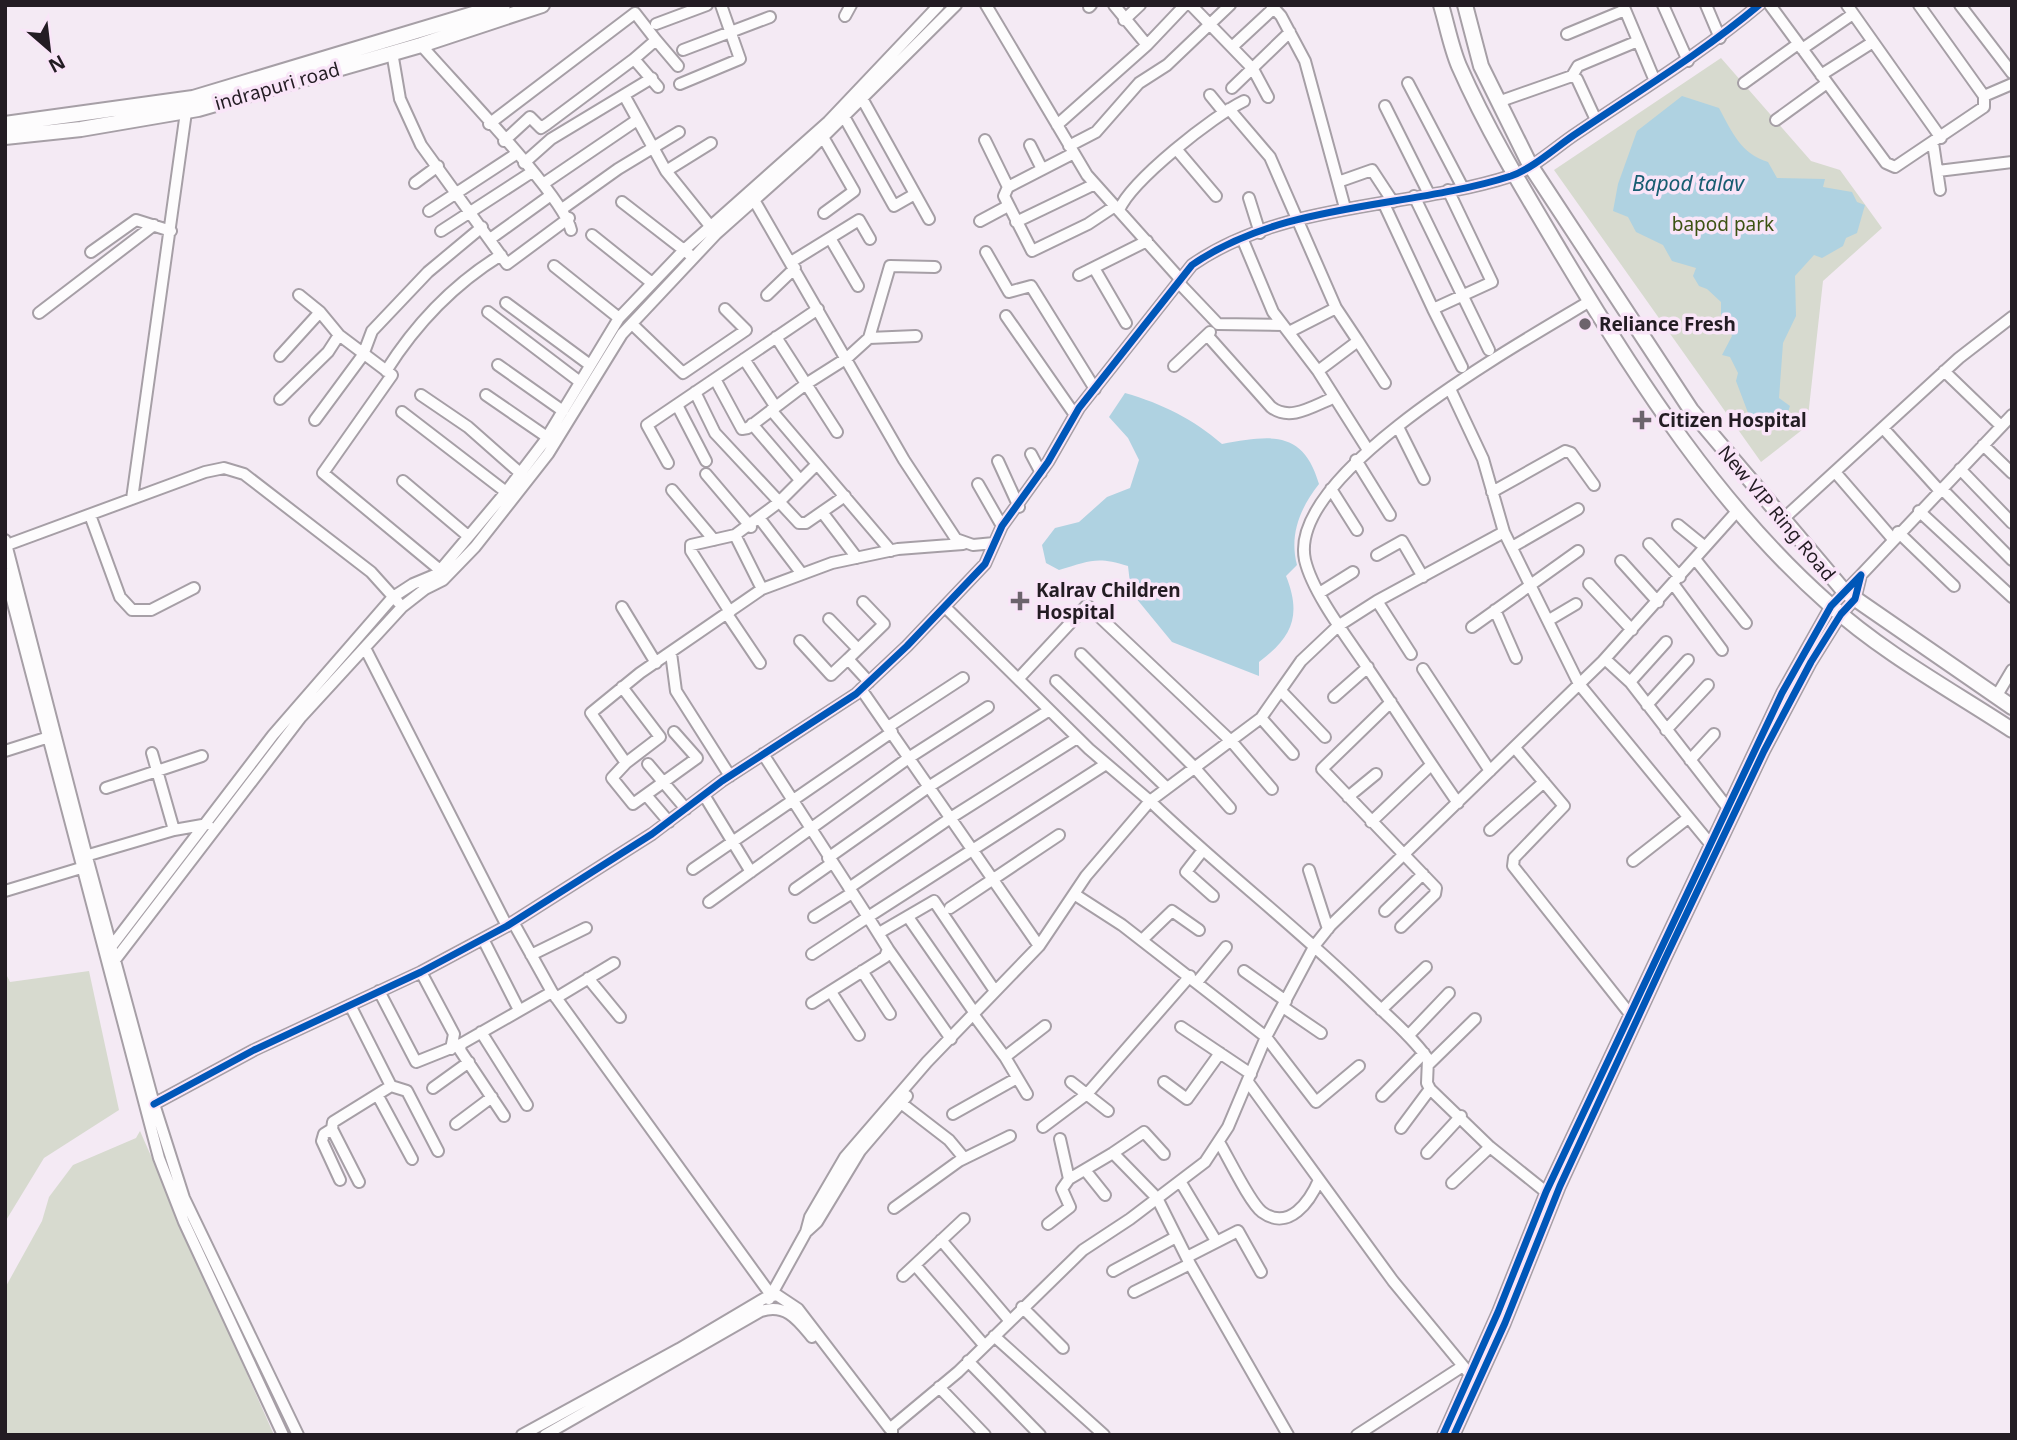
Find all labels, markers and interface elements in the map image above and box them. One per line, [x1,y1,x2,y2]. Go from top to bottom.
north arrow [14,14,84,84]
text: N [44,49,70,79]
street label: indrapuri road [211,56,343,116]
water label: Bapod talav [1632,169,1745,197]
park label: bapod park [1672,211,1774,237]
place label: Reliance Fresh [1599,311,1736,337]
marker: Reliance Fresh [1577,316,1593,332]
place label: Citizen Hospital [1658,407,1807,433]
marker: Citizen Hospital [1632,410,1652,430]
street label: New VIP Ring Road [1713,440,1841,586]
place label: Kalrav Children Hospital [1036,577,1181,625]
marker: Kalrav Children Hospital [1010,591,1030,611]

